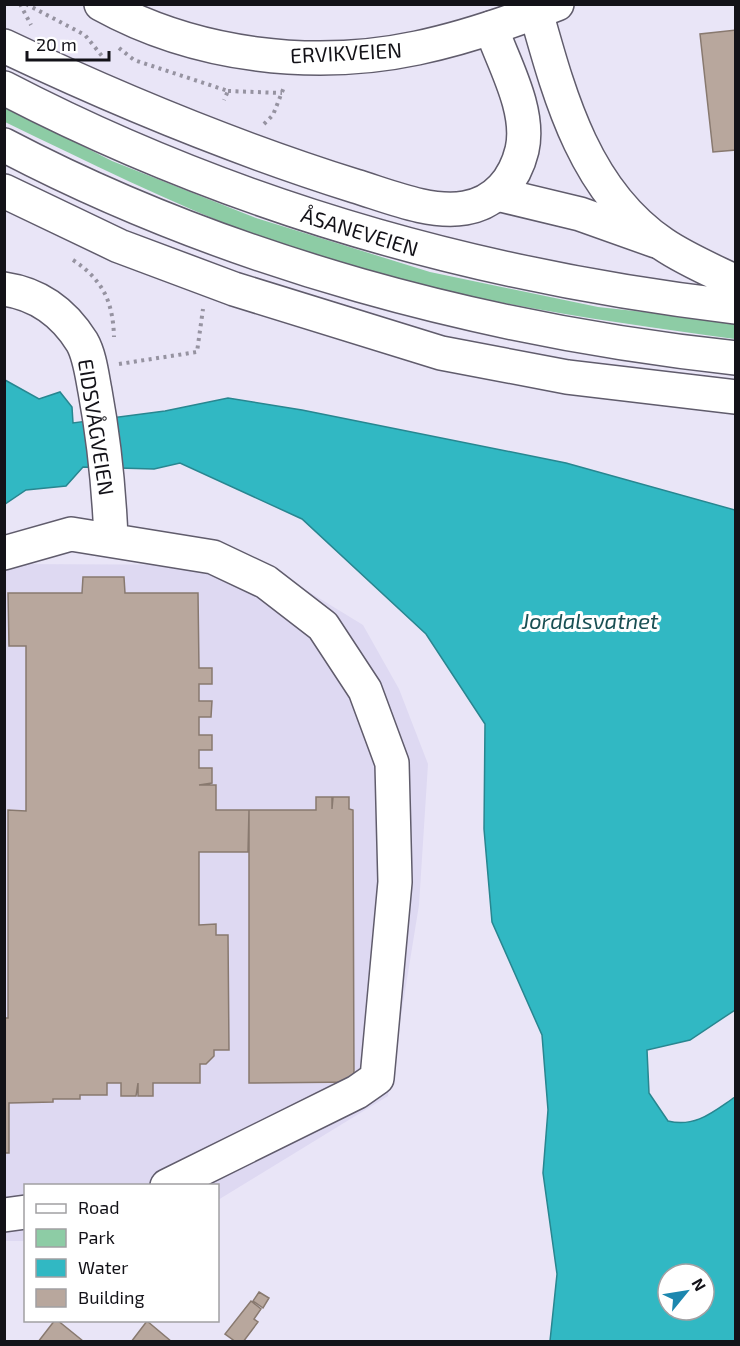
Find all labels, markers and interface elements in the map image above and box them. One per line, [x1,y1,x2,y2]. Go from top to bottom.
scale bar [27,24,110,62]
text: 20 m [36,33,77,55]
street label: ERVIKVEIEN [289,37,403,67]
street label: ÅSANEVEIEN [298,201,422,261]
street label: EIDSVÅGVEIEN [74,357,120,497]
water label: Jordalsvatnet [521,607,659,633]
legend [24,1184,219,1322]
text: Road [78,1196,119,1218]
text: Park [78,1226,115,1248]
text: Water [78,1256,128,1278]
north arrow [656,1262,716,1322]
text: N [688,1274,711,1294]
text: Building [78,1286,145,1308]

